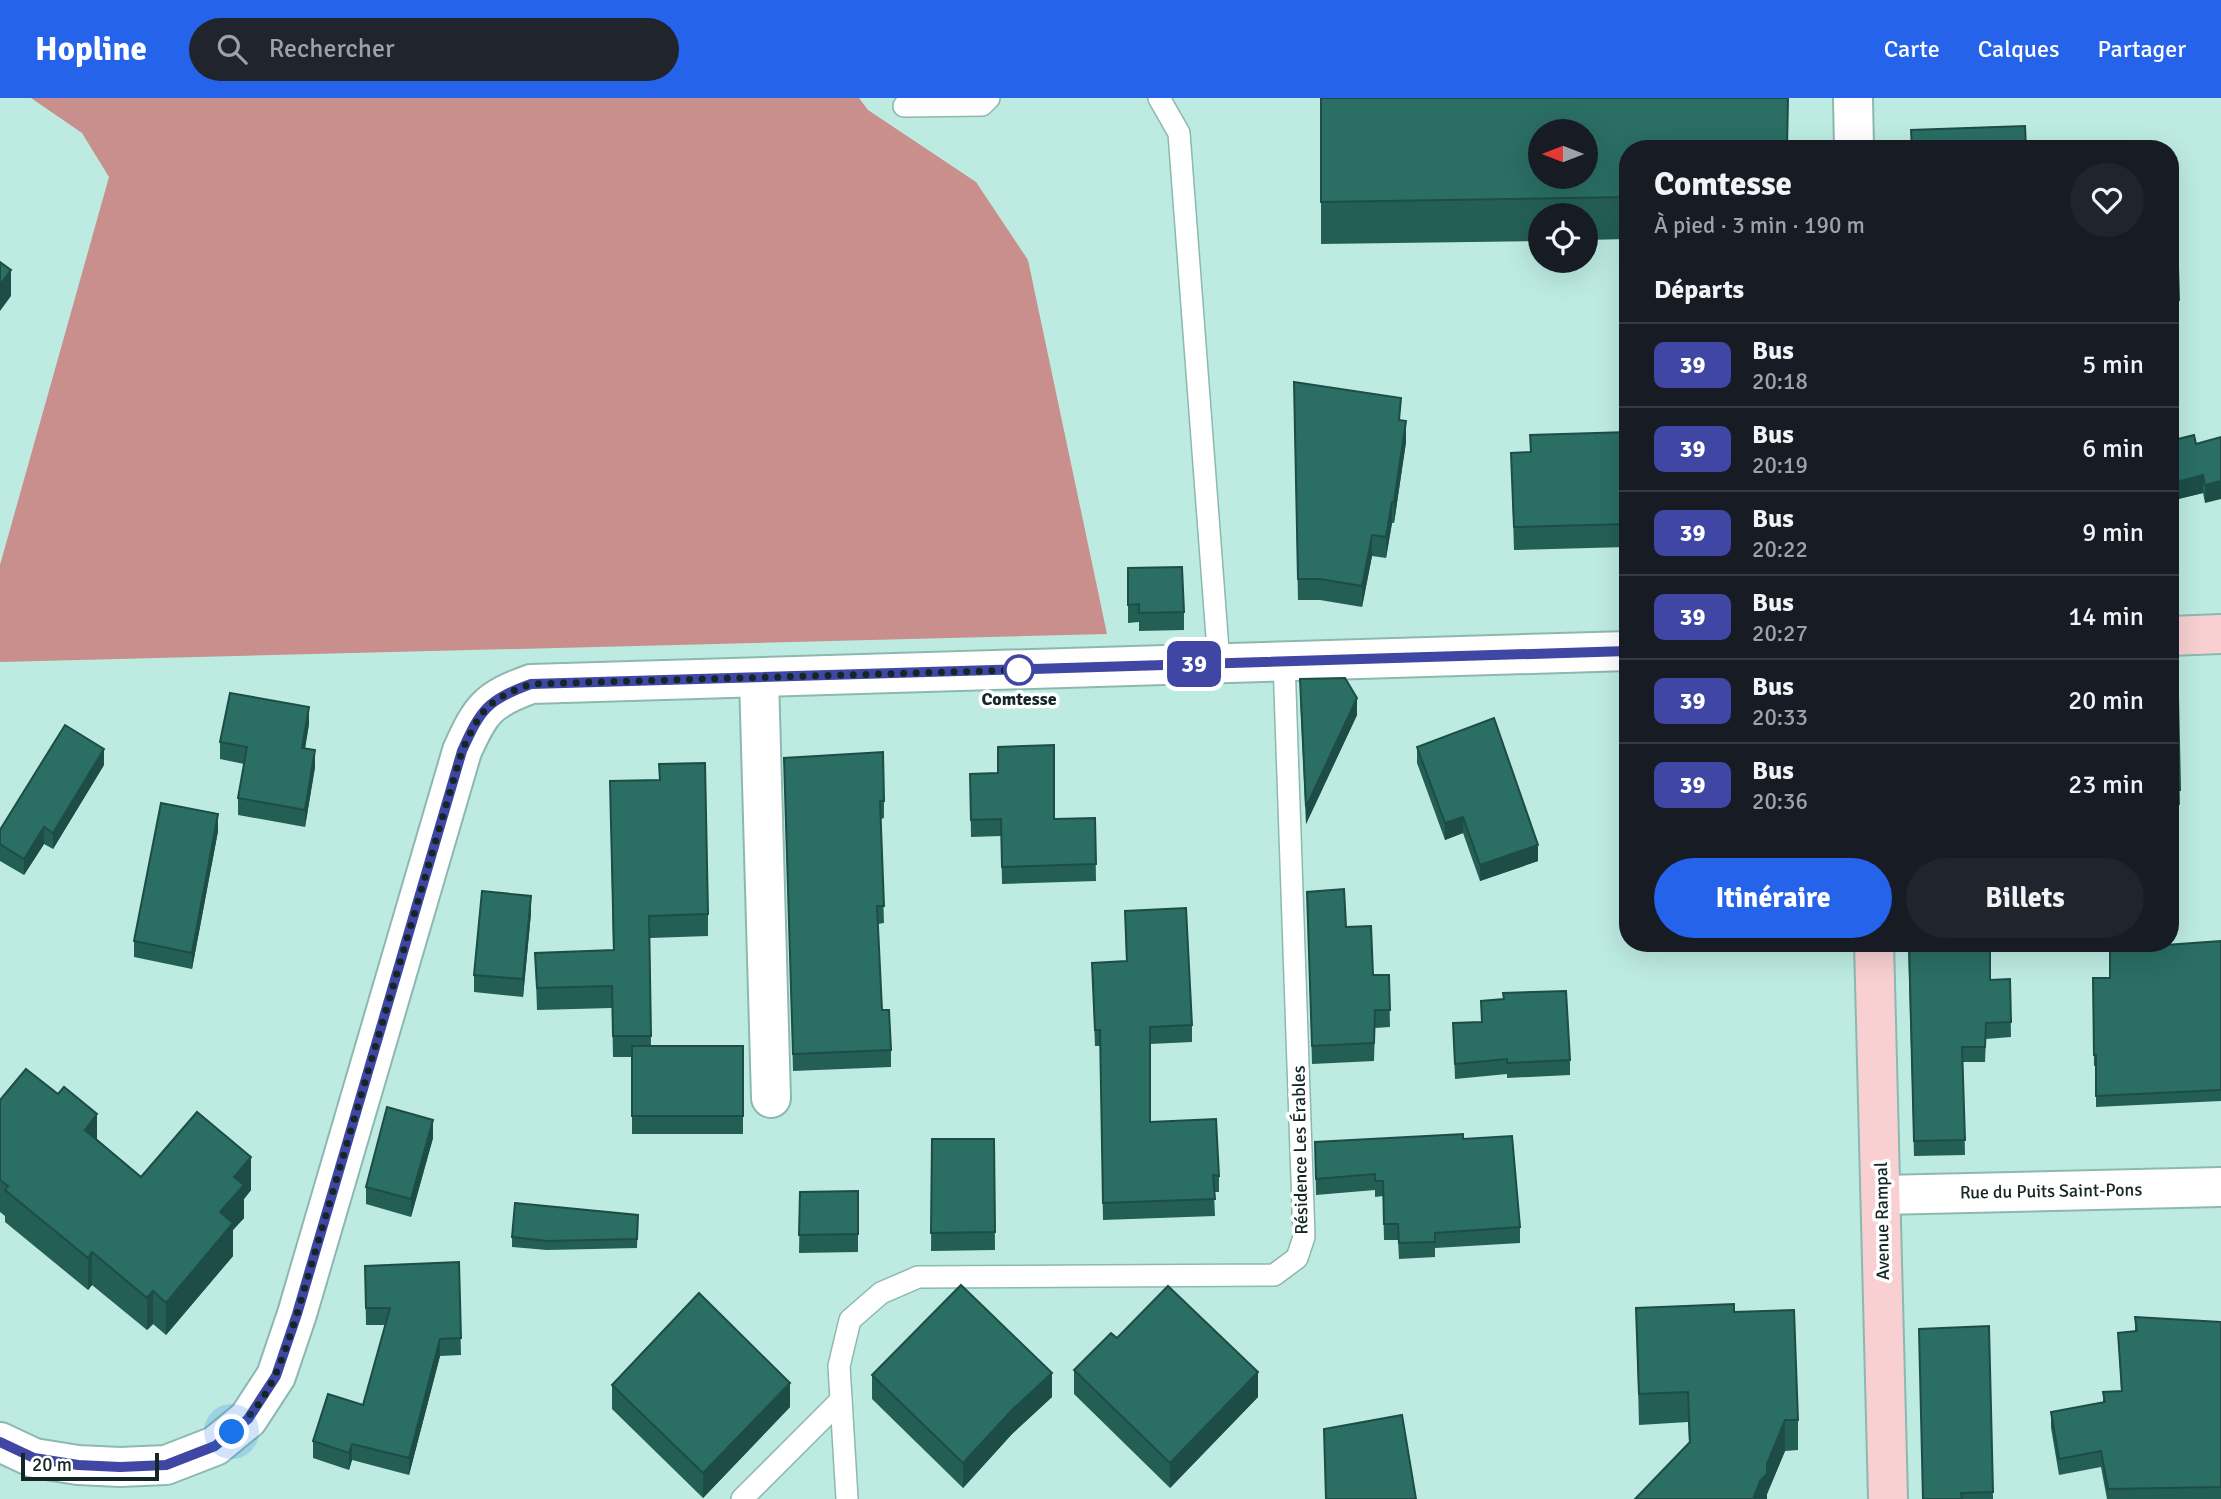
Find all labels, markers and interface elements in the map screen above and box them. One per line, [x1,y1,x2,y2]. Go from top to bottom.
search box [189,18,679,81]
text: Hopline [35,29,147,70]
icon: search [213,30,251,68]
text: Rechercher [269,33,395,65]
text: Carte [1884,34,1940,64]
text: Calques [1978,34,2059,64]
text: Partager [2097,34,2186,64]
north arrow [1528,119,1598,189]
map controls [1528,119,1598,273]
button: heart [2070,163,2144,237]
text: Comtesse [1654,164,1792,205]
button: locate [1528,203,1598,273]
text: À pied · 3 min · 190 m [1654,211,1865,240]
text: Départs [1654,274,1744,306]
text: Bus [1752,335,1794,367]
text: 5 min [2082,349,2144,381]
text: 39 [1680,350,1705,380]
text: 20:18 [1752,367,1808,396]
text: Bus [1752,419,1794,451]
text: 6 min [2082,433,2144,465]
text: 39 [1680,434,1705,464]
text: 20:19 [1752,451,1808,480]
text: Bus [1752,503,1794,535]
text: 9 min [2082,517,2144,549]
text: 39 [1680,518,1705,548]
text: 20:22 [1752,535,1808,564]
text: Bus [1752,587,1794,619]
text: 14 min [2068,601,2144,633]
text: 39 [1680,602,1705,632]
text: 20:27 [1752,619,1808,648]
line badge: 39 [1162,641,1226,687]
text: 39 [1181,649,1207,679]
marker: Comtesse [1004,655,1034,685]
text: Bus [1752,671,1794,703]
text: 20 min [2068,685,2144,717]
text: 39 [1680,686,1705,716]
place label: Comtesse [981,688,1057,710]
text: 20:33 [1752,703,1808,732]
text: Bus [1752,755,1794,787]
text: 23 min [2068,769,2144,801]
text: 39 [1680,770,1705,800]
text: 20:36 [1752,787,1808,816]
button: Itinéraire [1654,858,1892,938]
button: Billets [1906,858,2144,938]
street label: Résidence Les Érables [1288,1065,1312,1235]
street label: Avenue Rampal [1870,1162,1894,1280]
street label: Rue du Puits Saint-Pons [1960,1178,2143,1204]
your location [214,1414,249,1449]
scale bar [21,1450,159,1482]
text: 20 m [32,1453,72,1477]

